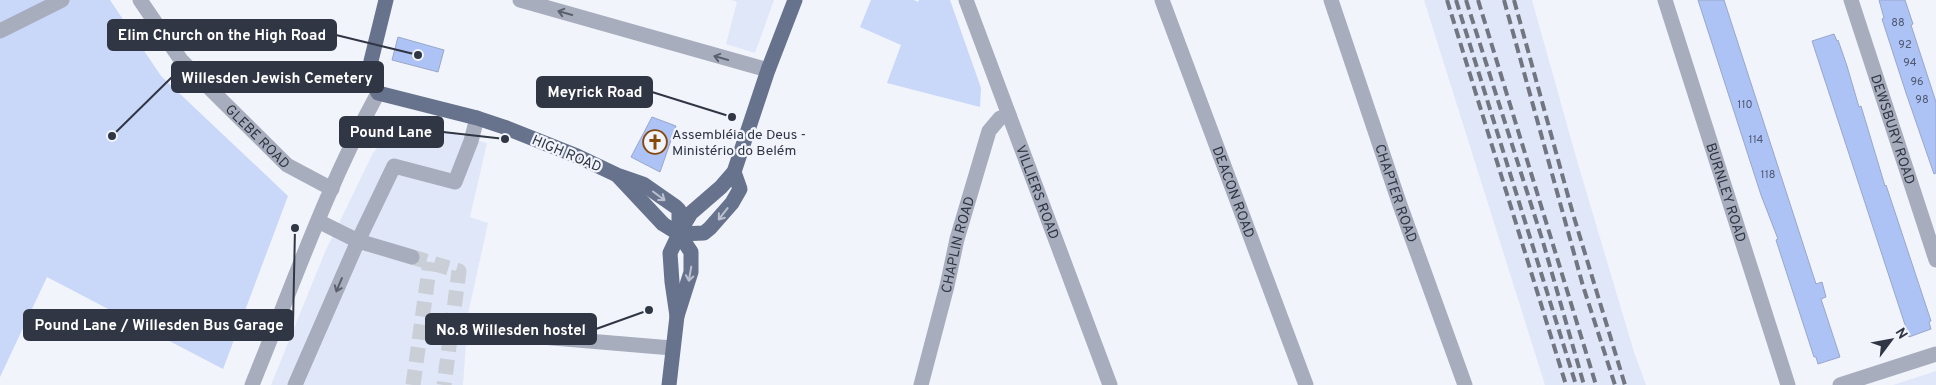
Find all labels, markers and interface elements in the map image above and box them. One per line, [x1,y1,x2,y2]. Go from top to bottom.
one-way arrow [557,7,573,17]
house number: 88 [1891,16,1905,30]
callout: Elim Church on the High Road [108,20,336,50]
text: Elim Church on the High Road [118,27,326,46]
house number: 92 [1898,38,1912,52]
one-way arrow [713,52,729,62]
house number: 94 [1903,56,1917,70]
callout: Willesden Jewish Cemetery [172,62,383,92]
text: Willesden Jewish Cemetery [181,70,373,89]
street label: DEWSBURY ROAD [1866,72,1918,187]
house number: 96 [1910,75,1924,89]
callout: Meyrick Road [537,77,652,107]
text: Meyrick Road [548,84,642,103]
house number: 98 [1915,93,1929,107]
house number: 110 [1737,98,1753,112]
street label: GLEBE ROAD [221,102,293,173]
callout: Pound Lane [340,117,443,147]
text: Pound Lane [350,124,432,143]
place label: Assembléia de Deus - Ministério do Belém [672,127,806,160]
church icon: Assembléia de Deus - Ministério do Belém [642,129,668,155]
street label: HIGH ROAD [529,132,604,177]
house number: 114 [1749,133,1764,147]
street label: BURNLEY ROAD [1701,141,1749,245]
street label: CHAPTER ROAD [1370,142,1420,245]
street label: VILLIERS ROAD [1011,143,1062,242]
street label: DEACON ROAD [1208,144,1257,241]
house number: 118 [1761,168,1775,182]
one-way arrow [652,191,666,201]
street label: CHAPLIN ROAD [938,195,979,295]
one-way arrow [718,207,729,220]
one-way arrow [684,266,694,282]
one-way arrow [333,277,343,292]
callout: Pound Lane / Willesden Bus Garage [24,310,293,340]
callout: No.8 Willesden hostel [426,314,596,344]
north arrow [1866,315,1916,365]
text: Pound Lane / Willesden Bus Garage [35,317,284,336]
text: No.8 Willesden hostel [436,322,586,341]
text: N [1891,325,1911,343]

